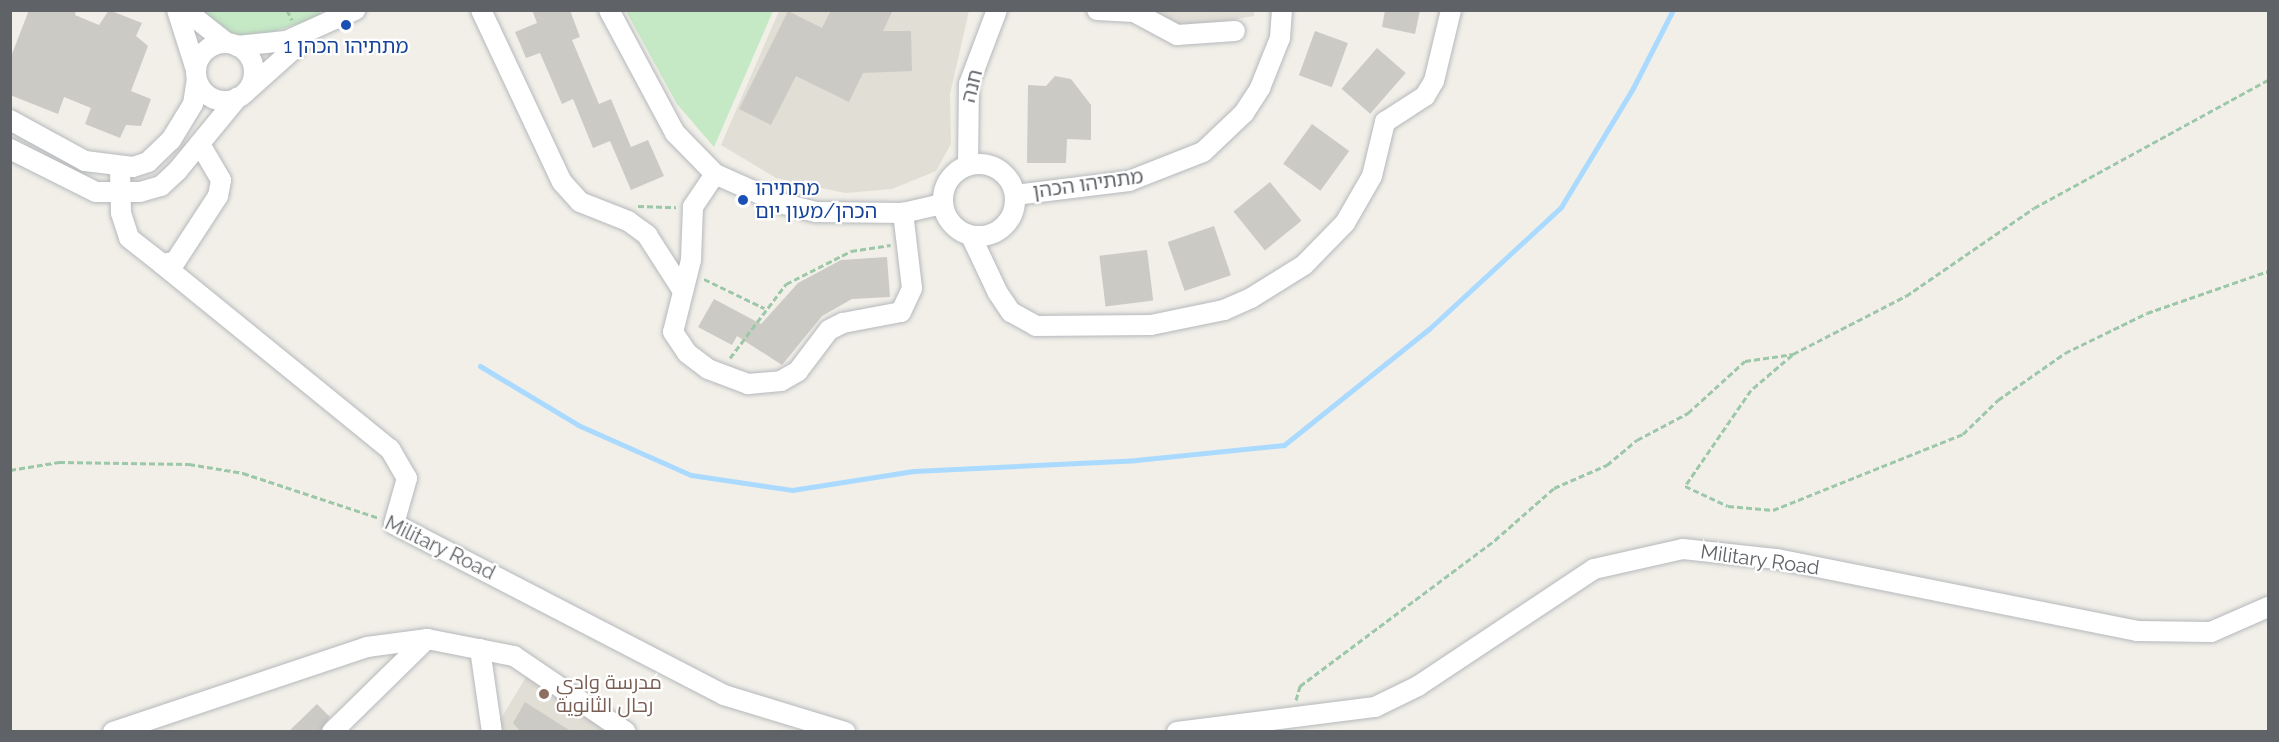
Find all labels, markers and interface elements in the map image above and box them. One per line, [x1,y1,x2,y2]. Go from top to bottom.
marker: מתתיהו הכהן 1 [339,18,353,32]
place label: מתתיהו הכהן 1 [283,34,409,58]
street label: חנה [956,67,988,105]
street label: מתתיהו הכהן [1031,164,1145,204]
place label: מתתיהו הכהן/מעון יום [755,176,877,223]
marker: מתתיהו הכהן/מעון יום [736,193,750,207]
street label: Military Road [381,511,499,585]
street label: Military Road [1699,540,1821,580]
place label: مدرسة وادي رحال الثانوية [556,670,662,717]
marker: مدرسة وادي رحال الثانوية [537,687,551,701]

